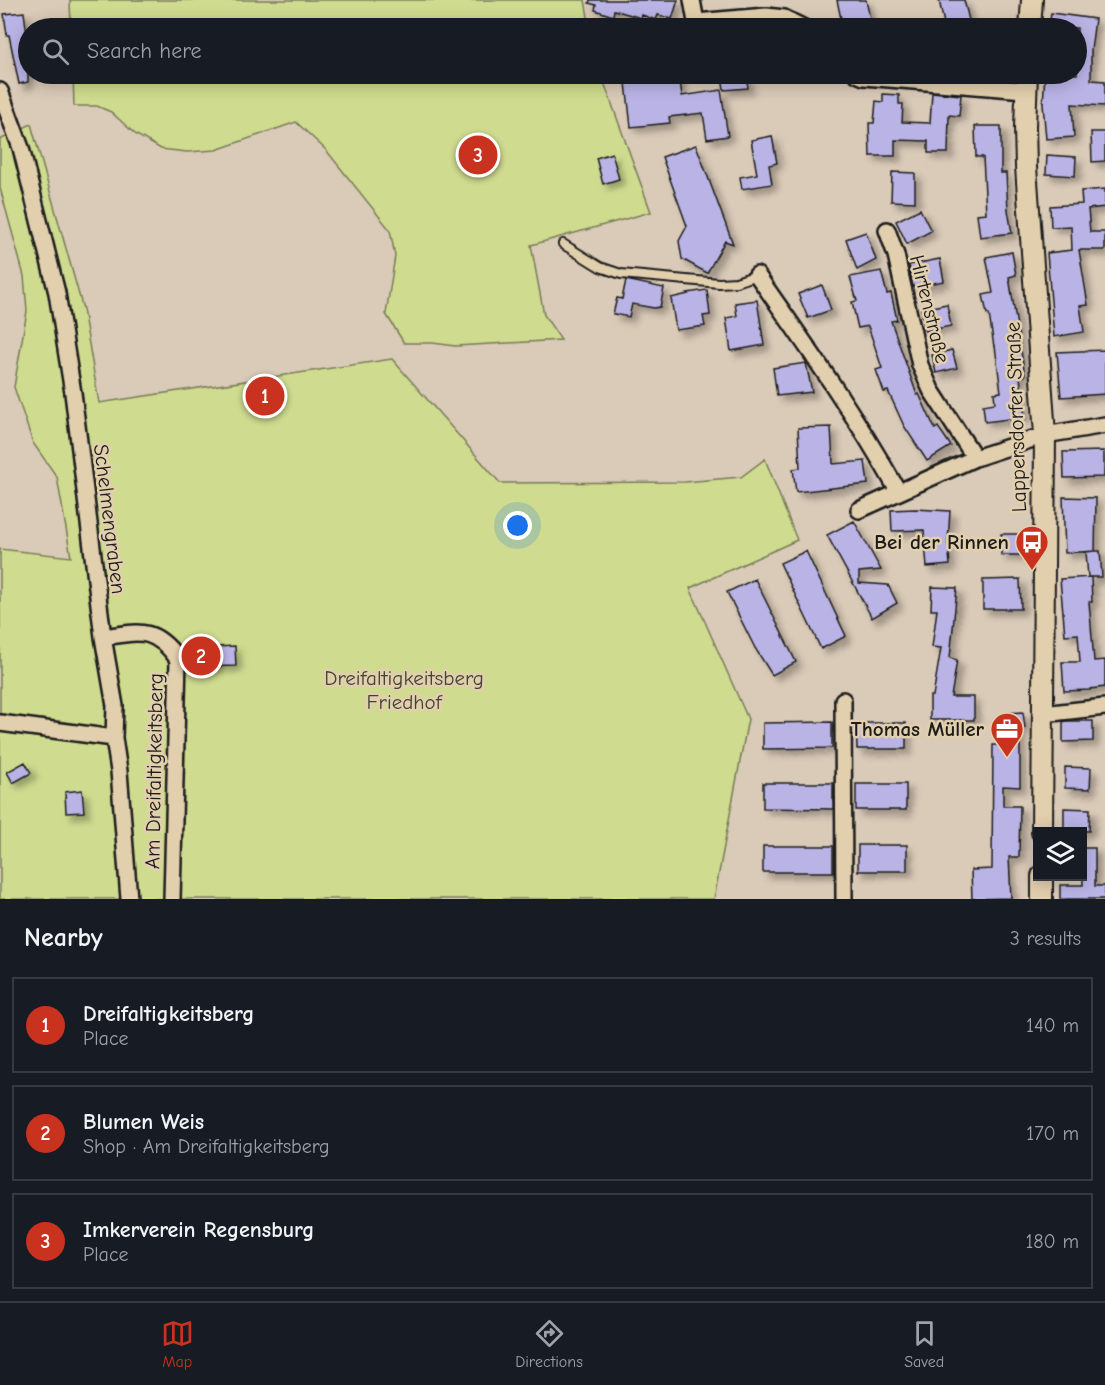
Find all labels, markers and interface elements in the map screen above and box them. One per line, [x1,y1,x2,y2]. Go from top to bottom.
search box [18,18,1087,84]
icon: search [39,35,72,68]
text: Search here [87,38,202,64]
pin: 3 [458,132,498,178]
street label: Hirtenstraße [905,252,955,366]
street label: Lappersdorfer Straße [1001,321,1031,513]
pin: 1 [246,374,284,418]
street label: Schelmengraben [89,443,131,595]
your location [503,511,532,540]
bus stop icon: Bei der Rinnen [1014,524,1050,571]
place label: Bei der Rinnen [874,530,1009,554]
pin: 2 [182,634,220,678]
park label: Dreifaltigkeitsberg Friedhof [324,666,484,714]
street label: Am Dreifaltigkeitsberg [140,673,168,869]
office icon: Thomas Müller [989,711,1025,758]
place label: Thomas Müller [851,717,985,741]
map controls [1033,827,1087,881]
button: layers [1033,827,1087,881]
text: Nearby [24,923,103,953]
text: 3 results [1010,927,1081,950]
text: Dreifaltigkeitsberg [83,1001,254,1027]
text: 1 [42,1014,49,1037]
text: 140 m [1026,1014,1079,1037]
text: Place [83,1027,129,1050]
text: Blumen Weis [83,1109,204,1135]
text: 2 [41,1122,50,1145]
text: 170 m [1026,1122,1079,1145]
text: Shop · Am Dreifaltigkeitsberg [83,1135,330,1158]
text: Imkerverein Regensburg [83,1217,314,1243]
text: 3 [41,1230,50,1253]
text: 180 m [1025,1230,1079,1253]
text: Place [83,1243,129,1266]
tab: Map [161,1317,194,1371]
tab: Directions [515,1317,583,1371]
tab: Saved [904,1317,944,1371]

